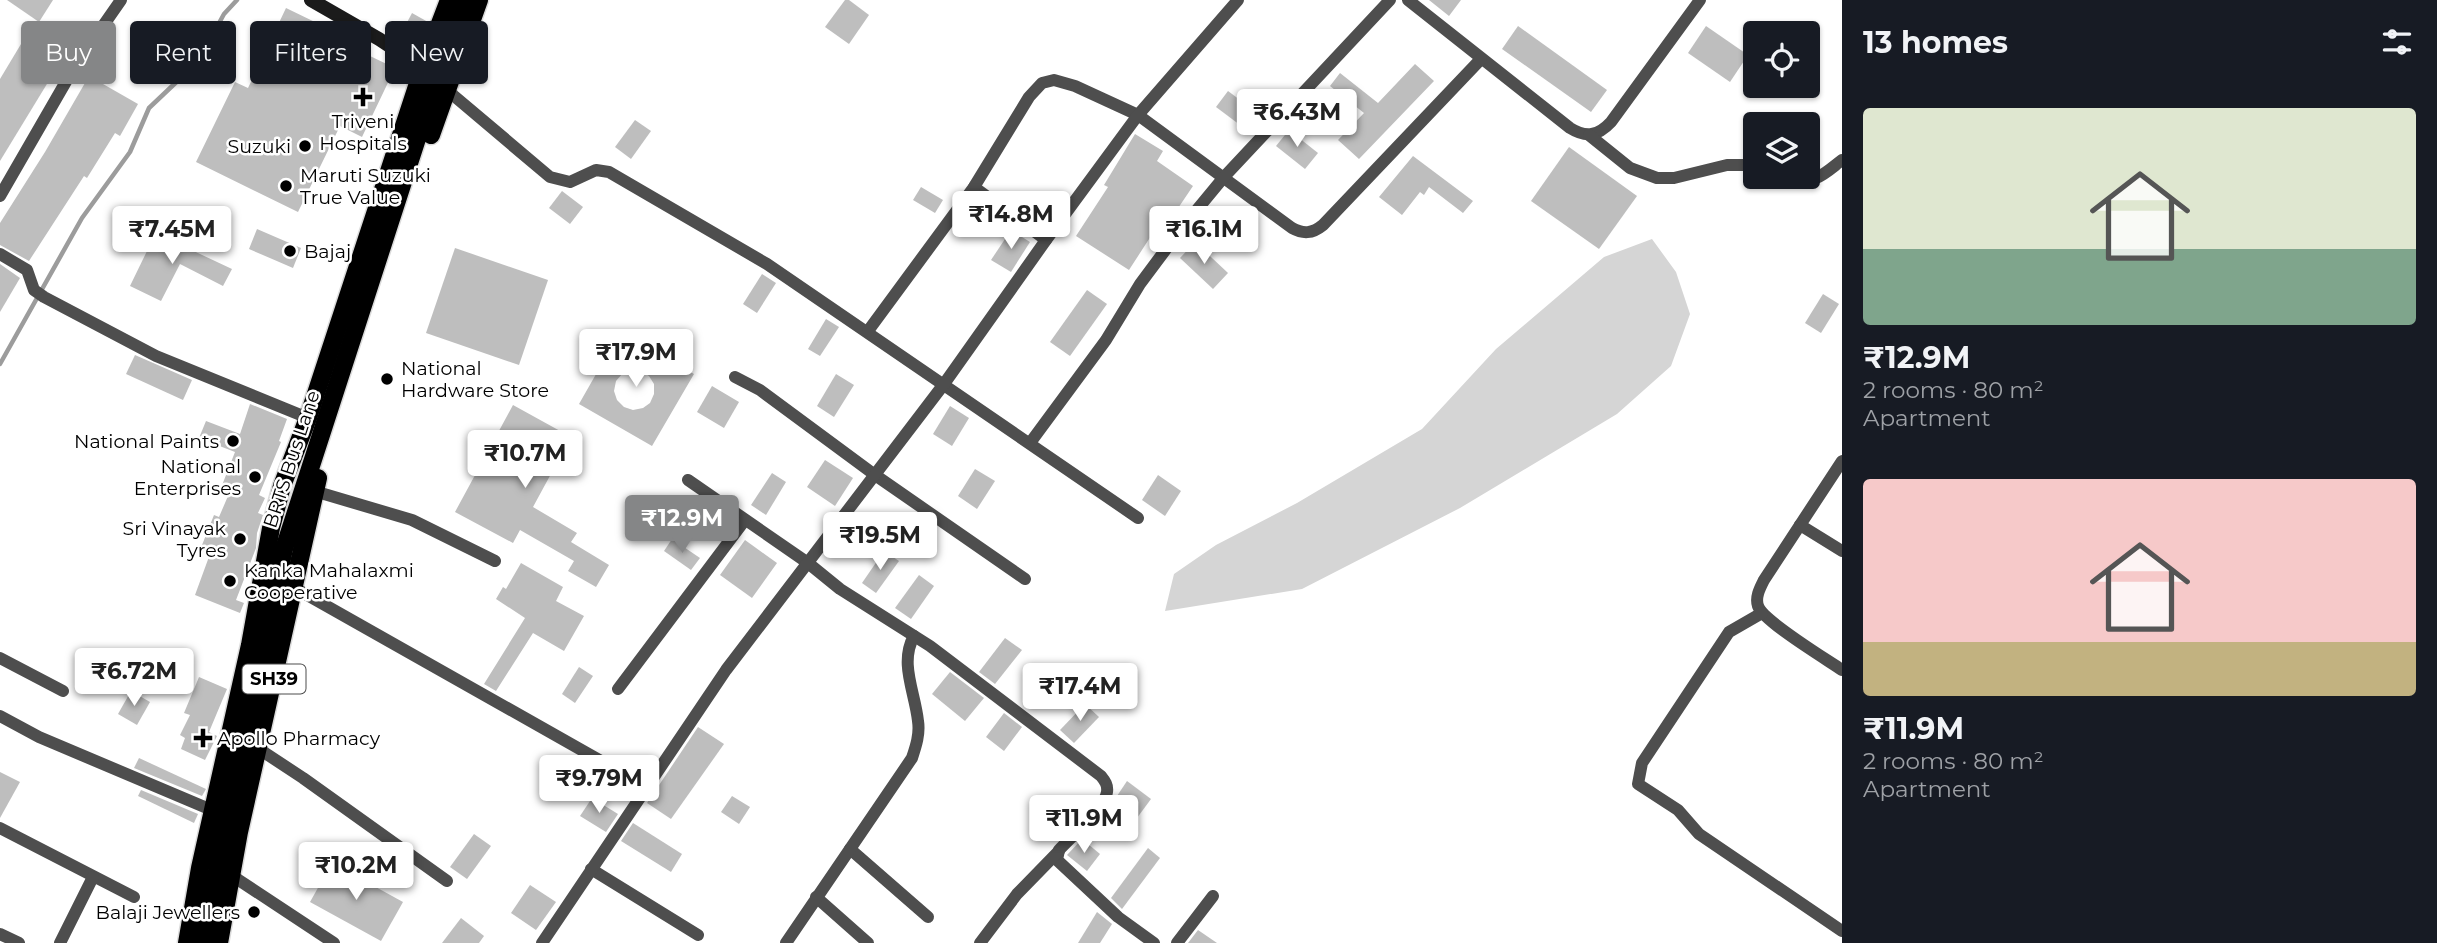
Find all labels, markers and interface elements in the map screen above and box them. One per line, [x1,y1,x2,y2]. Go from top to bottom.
chip: Buy [21,21,116,84]
chip: Rent [130,21,236,84]
chip: Filters [250,21,371,84]
chip: New [385,21,488,84]
map controls [1743,21,1820,189]
button: locate [1743,21,1820,98]
icon: filters [2378,23,2416,61]
text: 13 homes [1863,24,2008,61]
marker: Triveni Hospitals [353,87,373,107]
pin: ₹6.43M [1240,90,1354,149]
text: ₹6.43M [1253,98,1341,126]
place label: Triveni Hospitals [319,110,407,155]
button: layers [1743,112,1820,189]
place label: Suzuki [228,135,291,158]
marker: Suzuki [297,138,313,154]
icon: home [2077,153,2203,279]
place label: Maruti Suzuki True Value [300,164,431,209]
marker: Maruti Suzuki True Value [278,178,294,194]
pin: ₹14.8M [954,191,1068,251]
text: ₹14.8M [968,200,1054,228]
pin: ₹7.45M [115,206,229,266]
pin: ₹16.1M [1147,206,1261,266]
text: ₹7.45M [128,215,216,243]
text: ₹16.1M [1165,215,1243,243]
place label: Bajaj [304,240,351,263]
marker: Bajaj [282,243,298,259]
pin: ₹17.9M [579,330,693,389]
text: ₹17.9M [595,338,677,366]
text: ₹12.9M [1863,339,1970,376]
place label: National Hardware Store [401,357,549,402]
marker: National Hardware Store [379,371,395,387]
text: 2 rooms · 80 m² [1863,376,2044,404]
street label: BRTS Bus Lane [258,387,325,531]
text: Apartment [1863,404,1991,432]
place label: National Paints [74,430,219,453]
pin: ₹10.7M [468,430,582,490]
marker: National Paints [225,433,241,449]
text: ₹10.7M [483,439,567,467]
place label: National Enterprises [134,455,241,500]
marker: National Enterprises [247,469,263,485]
pin: ₹12.9M [625,496,739,555]
text: ₹12.9M [641,504,723,532]
pin: ₹19.5M [823,512,937,572]
place label: Sri Vinayak Tyres [123,517,227,562]
text: ₹19.5M [839,521,921,549]
icon: home [2077,524,2203,650]
marker: Sri Vinayak Tyres [232,531,248,547]
place label: Kanka Mahalaxmi Cooperative [244,559,414,604]
marker: Kanka Mahalaxmi Cooperative [222,573,238,589]
pin: ₹6.72M [77,648,191,708]
text: ₹6.72M [91,657,177,685]
road number: SH39 [243,664,306,694]
pin: ₹17.4M [1023,664,1137,723]
text: ₹17.4M [1039,672,1121,700]
text: ₹11.9M [1863,710,1964,747]
place label: Apollo Pharmacy [217,727,381,750]
marker: Apollo Pharmacy [195,730,211,746]
text: 2 rooms · 80 m² [1863,747,2044,775]
pin: ₹9.79M [542,756,656,815]
text: ₹9.79M [555,764,643,792]
text: Apartment [1863,775,1991,803]
pin: ₹11.9M [1027,796,1141,855]
text: ₹11.9M [1045,804,1123,832]
pin: ₹10.2M [299,842,413,902]
text: ₹10.2M [315,851,397,879]
place label: Balaji Jewellers [96,901,240,924]
marker: Balaji Jewellers [246,904,262,920]

